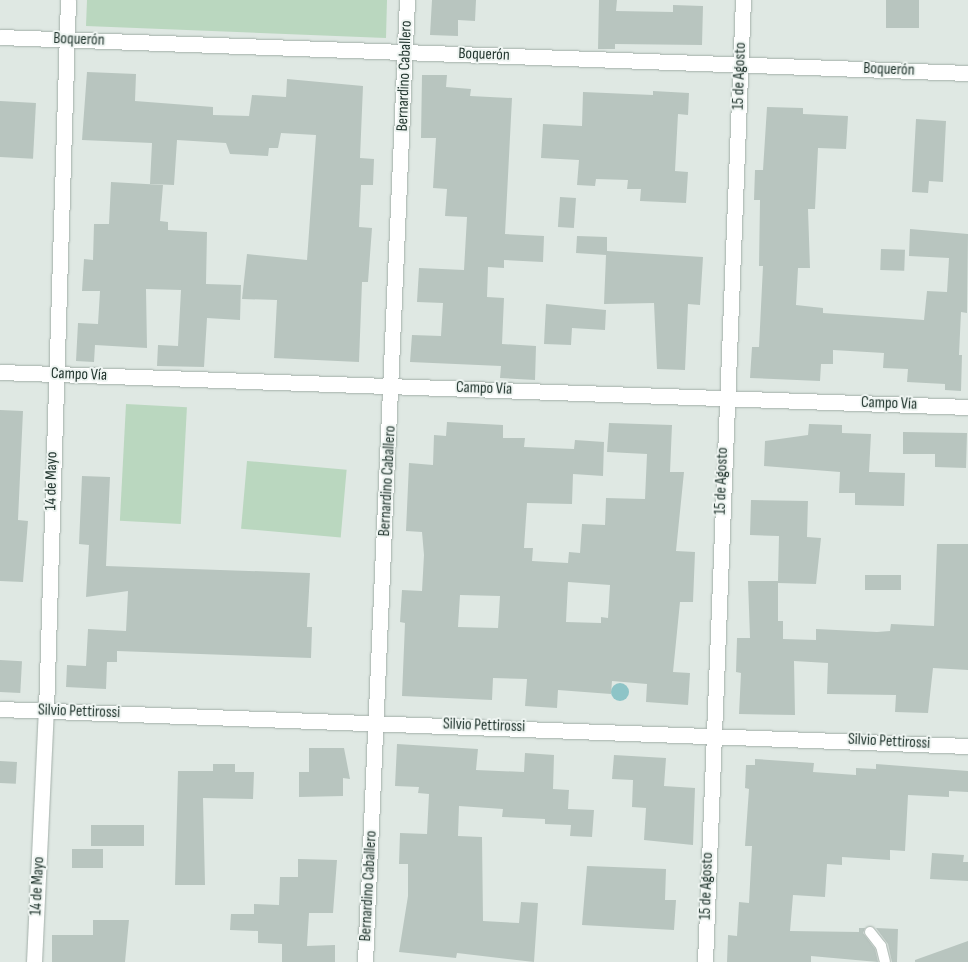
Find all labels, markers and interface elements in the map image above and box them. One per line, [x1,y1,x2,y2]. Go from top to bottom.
street label: Bernardino Caballero [393,20,417,132]
street label: Boquerón [53,30,105,50]
street label: 15 de Agosto [729,42,751,110]
street label: Boquerón [458,45,510,65]
street label: Boquerón [863,60,915,80]
street label: Campo Vía [51,364,107,386]
street label: Campo Vía [456,378,512,400]
street label: Campo Vía [861,393,917,415]
street label: Bernardino Caballero [376,425,400,537]
street label: 15 de Agosto [711,447,733,515]
street label: 14 de Mayo [42,451,62,511]
street label: Silvio Pettirossi [38,701,120,723]
street label: Silvio Pettirossi [443,715,525,737]
street label: Silvio Pettirossi [847,730,931,754]
street label: Bernardino Caballero [357,830,381,942]
street label: 15 de Agosto [696,852,718,920]
street label: 14 de Mayo [27,856,49,916]

